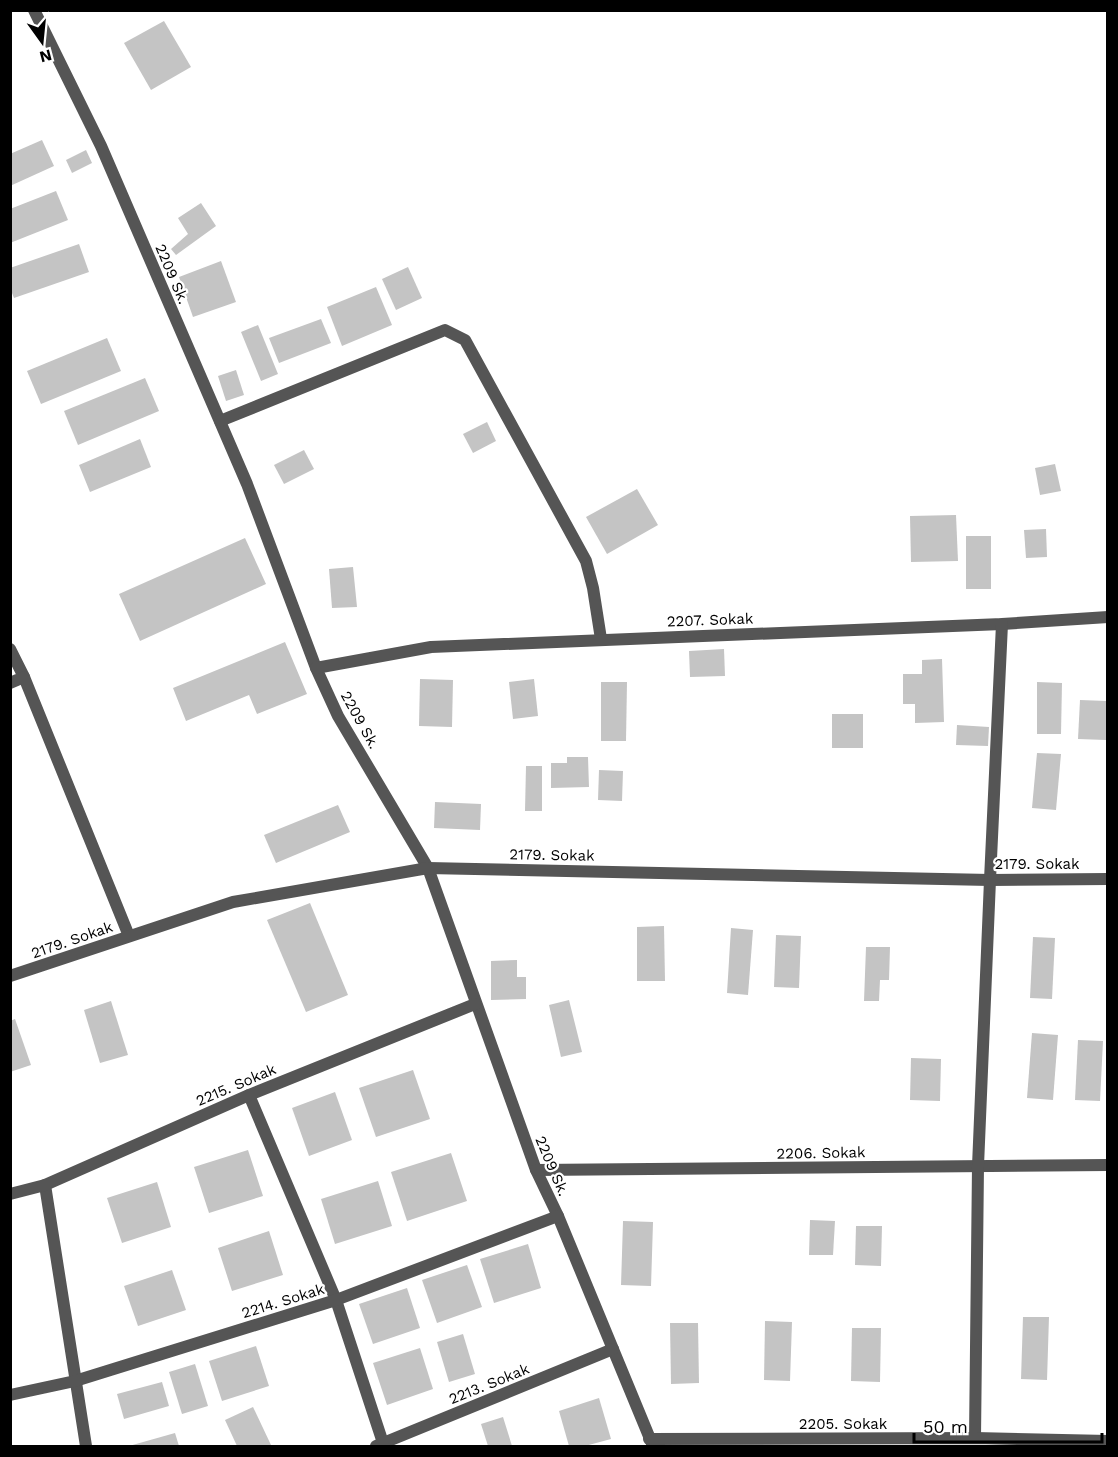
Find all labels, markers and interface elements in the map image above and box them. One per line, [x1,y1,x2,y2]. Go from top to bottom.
north arrow [12,12,72,72]
text: N [38,45,54,67]
street label: 2209 Sk. [151,241,193,307]
street label: 2207. Sokak [666,609,754,631]
street label: 2209 Sk. [337,688,383,752]
street label: 2179. Sokak [509,845,595,865]
street label: 2179. Sokak [994,855,1080,873]
street label: 2179. Sokak [29,917,116,962]
street label: 2215. Sokak [193,1060,279,1110]
street label: 2209 Sk. [531,1133,573,1199]
street label: 2206. Sokak [776,1143,866,1163]
street label: 2214. Sokak [240,1280,327,1322]
street label: 2213. Sokak [446,1360,532,1408]
scale bar [914,1406,1102,1444]
street label: 2205. Sokak [799,1415,888,1433]
text: 50 m [923,1416,968,1437]

